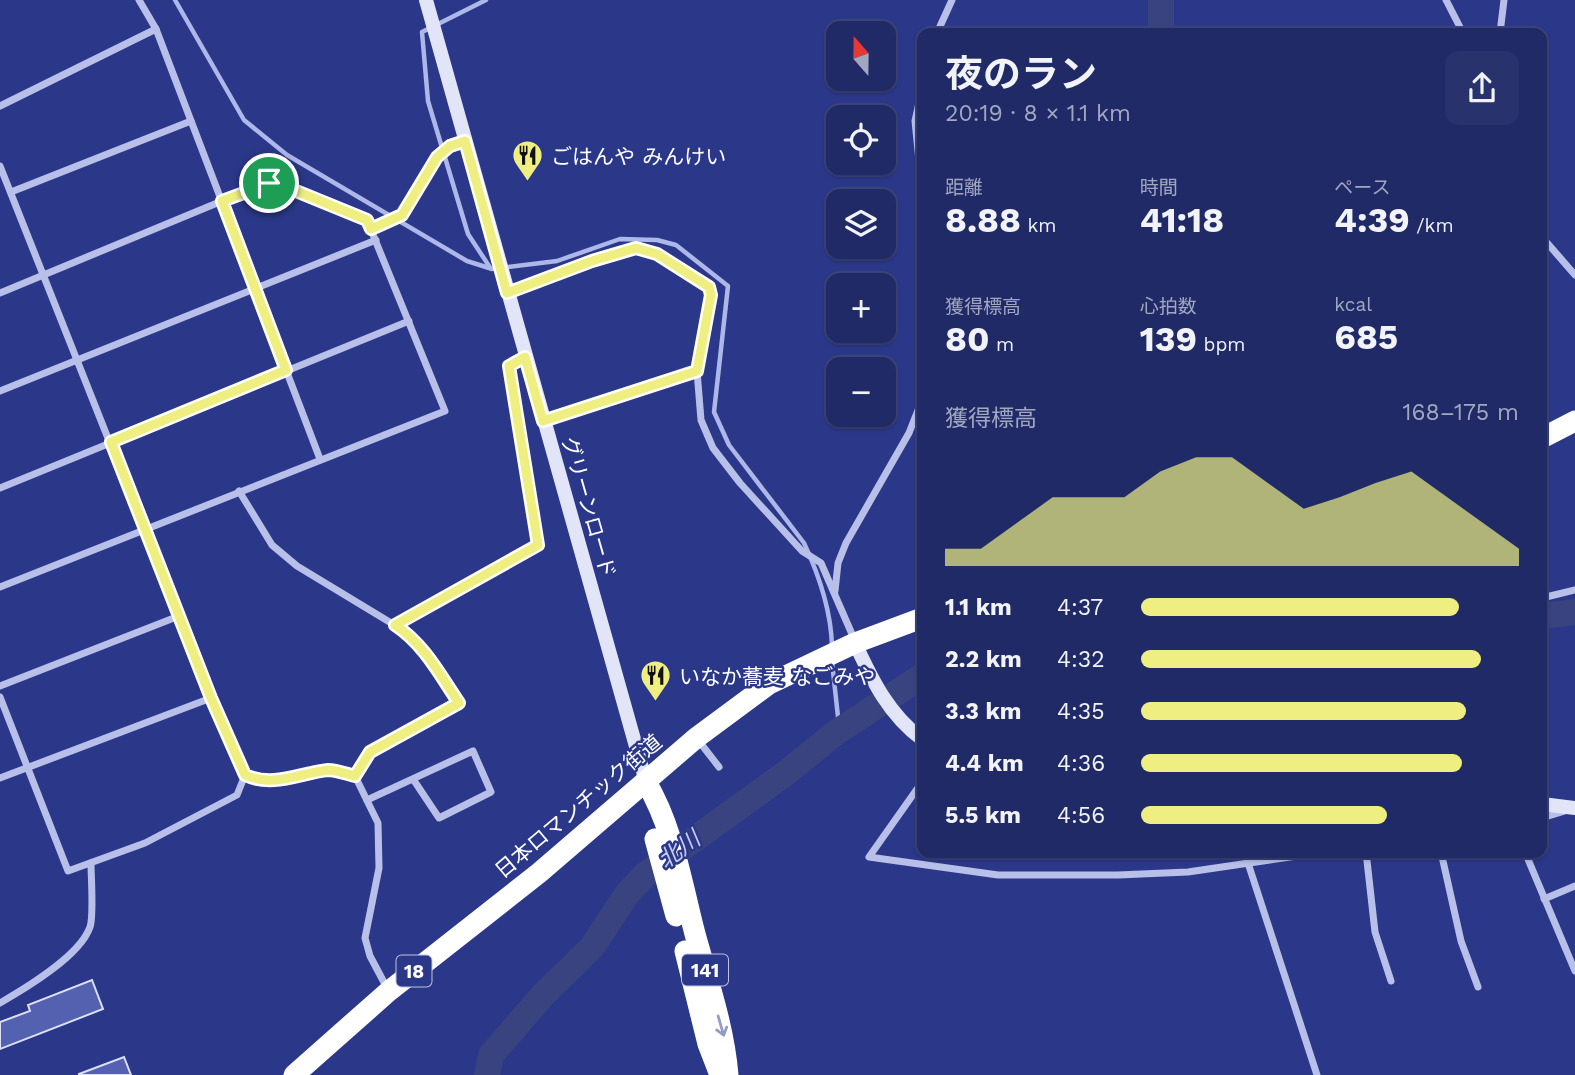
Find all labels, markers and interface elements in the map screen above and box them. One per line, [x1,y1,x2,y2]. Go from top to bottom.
north arrow [826,21,896,91]
map controls [826,21,896,427]
button: share [1445,51,1519,125]
text: 夜のラン [945,52,1097,96]
text: 20:19 · 8 × 1.1 km [945,100,1131,127]
button: locate [826,105,896,175]
restaurant icon: ごはんや みんけい [511,139,545,183]
place label: ごはんや みんけい [551,144,726,169]
pin [239,153,299,213]
icon: arrive [250,164,288,202]
text: 距離 [945,176,983,199]
text: 時間 [1140,176,1178,199]
text: ペース [1334,176,1390,199]
button: layers [826,189,896,259]
text: 8.88 [945,199,1021,241]
text: 41:18 [1140,199,1224,241]
text: 4:39 [1334,199,1410,241]
text: km [1021,214,1056,237]
text: /km [1410,214,1454,237]
button: + [826,273,896,343]
text: kcal [1334,293,1372,316]
text: 獲得標高 [945,295,1021,318]
text: 心拍数 [1140,295,1197,318]
text: 685 [1334,316,1398,358]
text: 80 [945,318,990,360]
text: 139 [1140,318,1197,360]
text: m [990,333,1014,356]
text: bpm [1197,333,1245,356]
button: − [826,357,896,427]
text: 168–175 m [1403,399,1519,426]
text: 獲得標高 [945,405,1037,432]
street label: グリーンロード [557,433,621,581]
text: 1.1 km [945,594,1012,621]
text: 4:37 [1057,594,1103,621]
text: 2.2 km [945,646,1022,673]
text: 4:32 [1057,646,1105,673]
restaurant icon: いなか蕎麦 なごみや [639,659,673,703]
place label: いなか蕎麦 なごみや [679,664,875,689]
text: 3.3 km [945,698,1021,725]
text: 4:35 [1057,698,1105,725]
street label: 日本ロマンチック街道 [490,729,666,883]
text: 4.4 km [945,750,1024,777]
text: 4:36 [1057,750,1105,777]
text: 5.5 km [945,802,1021,829]
text: 4:56 [1057,802,1105,829]
water label: 北川 [653,824,708,875]
road number: 141 [682,954,728,986]
road number: 18 [396,956,432,987]
one-way arrow [715,1015,728,1037]

